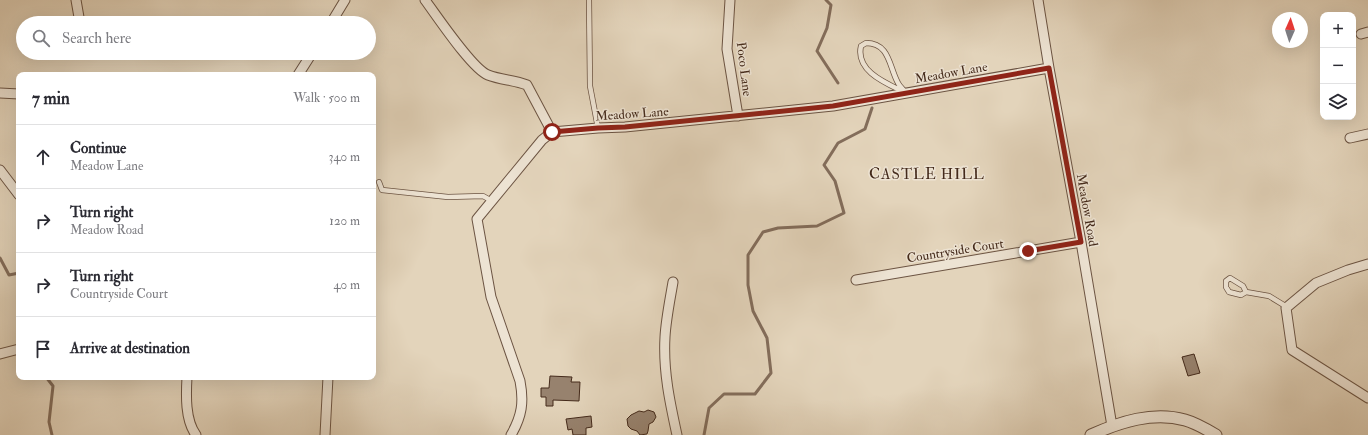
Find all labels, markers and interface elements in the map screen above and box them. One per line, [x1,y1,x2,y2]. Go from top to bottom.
north arrow [1272,12,1308,48]
map controls [1320,12,1356,120]
button: + [1320,12,1356,48]
search box [16,16,376,60]
icon: search [30,27,52,49]
text: Search here [62,29,131,48]
street label: Poco Lane [733,41,755,98]
button: − [1320,48,1356,84]
street label: Meadow Lane [914,59,989,87]
button: layers [1320,84,1356,120]
text: 7 min [32,88,70,109]
text: Walk · 500 m [293,90,360,106]
street label: Meadow Lane [595,103,670,125]
route start [543,123,561,141]
text: Continue [70,139,126,158]
icon: ahead [32,146,54,168]
text: 340 m [329,149,360,165]
text: Meadow Lane [70,158,143,174]
district label: CASTLE HILL [869,165,985,184]
street label: Meadow Road [1073,173,1101,248]
text: Turn right [70,203,133,222]
icon: right [32,210,54,232]
text: 120 m [329,213,360,229]
text: Meadow Road [70,222,144,238]
street label: Countryside Court [906,235,1005,268]
route end [1019,242,1037,260]
text: Turn right [70,267,133,286]
icon: right [32,274,54,296]
text: 40 m [334,277,360,293]
text: Countryside Court [70,286,168,302]
icon: arrive [32,338,54,360]
text: Arrive at destination [70,339,190,358]

